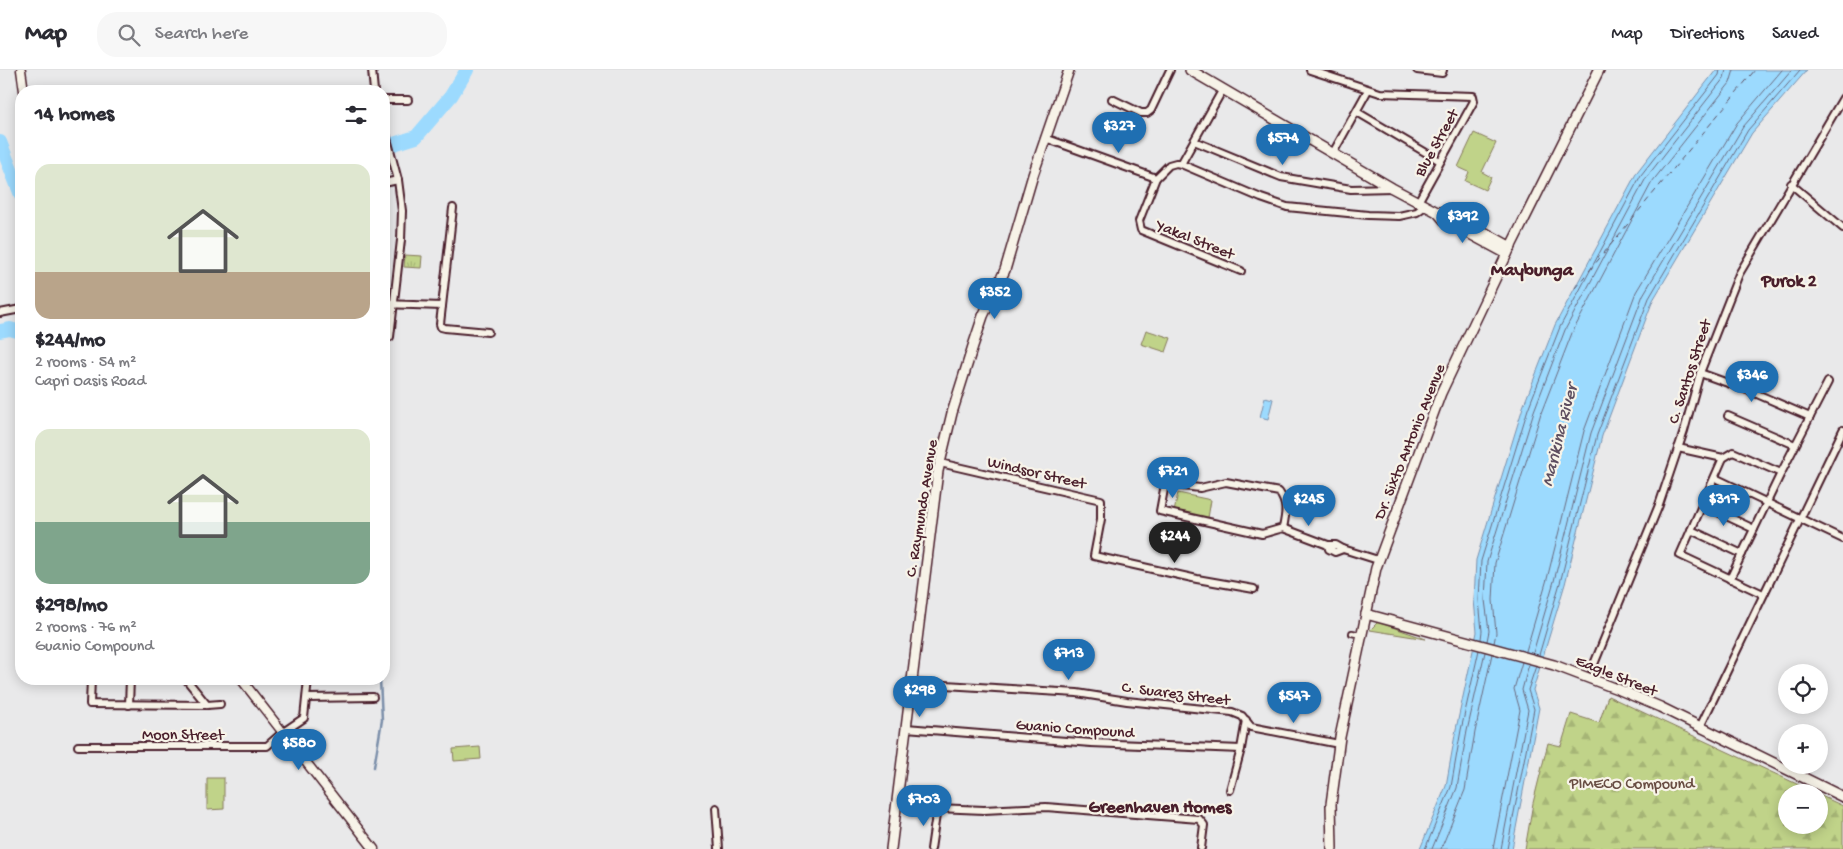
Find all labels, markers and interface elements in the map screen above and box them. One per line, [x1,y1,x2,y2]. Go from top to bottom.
search box [97,12,447,57]
text: Map [25,20,67,49]
icon: search [115,21,143,49]
text: Search here [155,23,248,46]
text: Map [1611,24,1643,45]
text: Directions [1671,24,1744,45]
text: Saved [1772,24,1818,45]
icon: filters [342,101,370,129]
text: 14 homes [35,103,114,128]
street label: Blue Street [1411,105,1465,182]
pin: $327 [1089,112,1149,154]
text: $327 [1103,118,1135,137]
pin: $574 [1253,124,1313,166]
text: $574 [1267,130,1299,149]
icon: home [158,196,248,286]
pin: $392 [1433,202,1493,244]
text: $392 [1447,208,1479,227]
street label: Yakal Street [1151,216,1238,266]
district label: Maybunga [1491,260,1575,283]
district label: Purok 2 [1760,272,1817,293]
pin: $352 [965,278,1025,320]
text: $352 [979,284,1011,303]
street label: C. Santos Street [1666,316,1718,427]
text: $244/mo [35,329,105,354]
text: 2 rooms · 54 m² [35,354,136,373]
pin: $346 [1722,360,1782,403]
street label: Dr. Sixto Antonio Avenue [1371,361,1451,524]
text: $346 [1736,367,1768,386]
text: Capri Oasis Road [35,373,146,392]
water label: Marikina River [1538,379,1584,489]
street label: C. Raymundo Avenue [903,438,944,579]
street label: Windsor Street [985,454,1089,495]
pin: $721 [1143,456,1203,499]
icon: home [158,461,248,551]
text: $721 [1158,463,1188,482]
pin: $245 [1279,484,1339,527]
pin: $317 [1694,484,1754,527]
text: $245 [1293,491,1325,510]
text: $317 [1709,491,1739,510]
pin: $244 [1145,522,1205,564]
text: $244 [1160,528,1190,547]
text: $298/mo [35,594,108,619]
text: 2 rooms · 76 m² [35,619,137,638]
text: Guanio Compound [35,638,154,657]
pin: $713 [1039,638,1099,681]
text: $713 [1054,645,1084,664]
street label: Eagle Street [1572,652,1661,703]
map controls [1778,664,1828,834]
button: locate [1778,664,1828,714]
pin: $298 [890,676,950,718]
street label: C. Suarez Street [1120,679,1232,712]
text: $298 [904,682,936,701]
pin: $547 [1264,682,1324,724]
text: $547 [1278,688,1310,707]
street label: Guanio Compound [1015,717,1136,744]
button: + [1778,724,1828,774]
street label: Moon Street [142,727,225,746]
pin: $580 [269,728,329,771]
text: $580 [282,735,316,754]
park label: PIMECO Compound [1569,776,1696,795]
pin: $703 [894,784,954,827]
button: − [1778,784,1828,834]
text: $703 [908,791,940,810]
district label: Greenhaven Homes [1089,798,1233,819]

